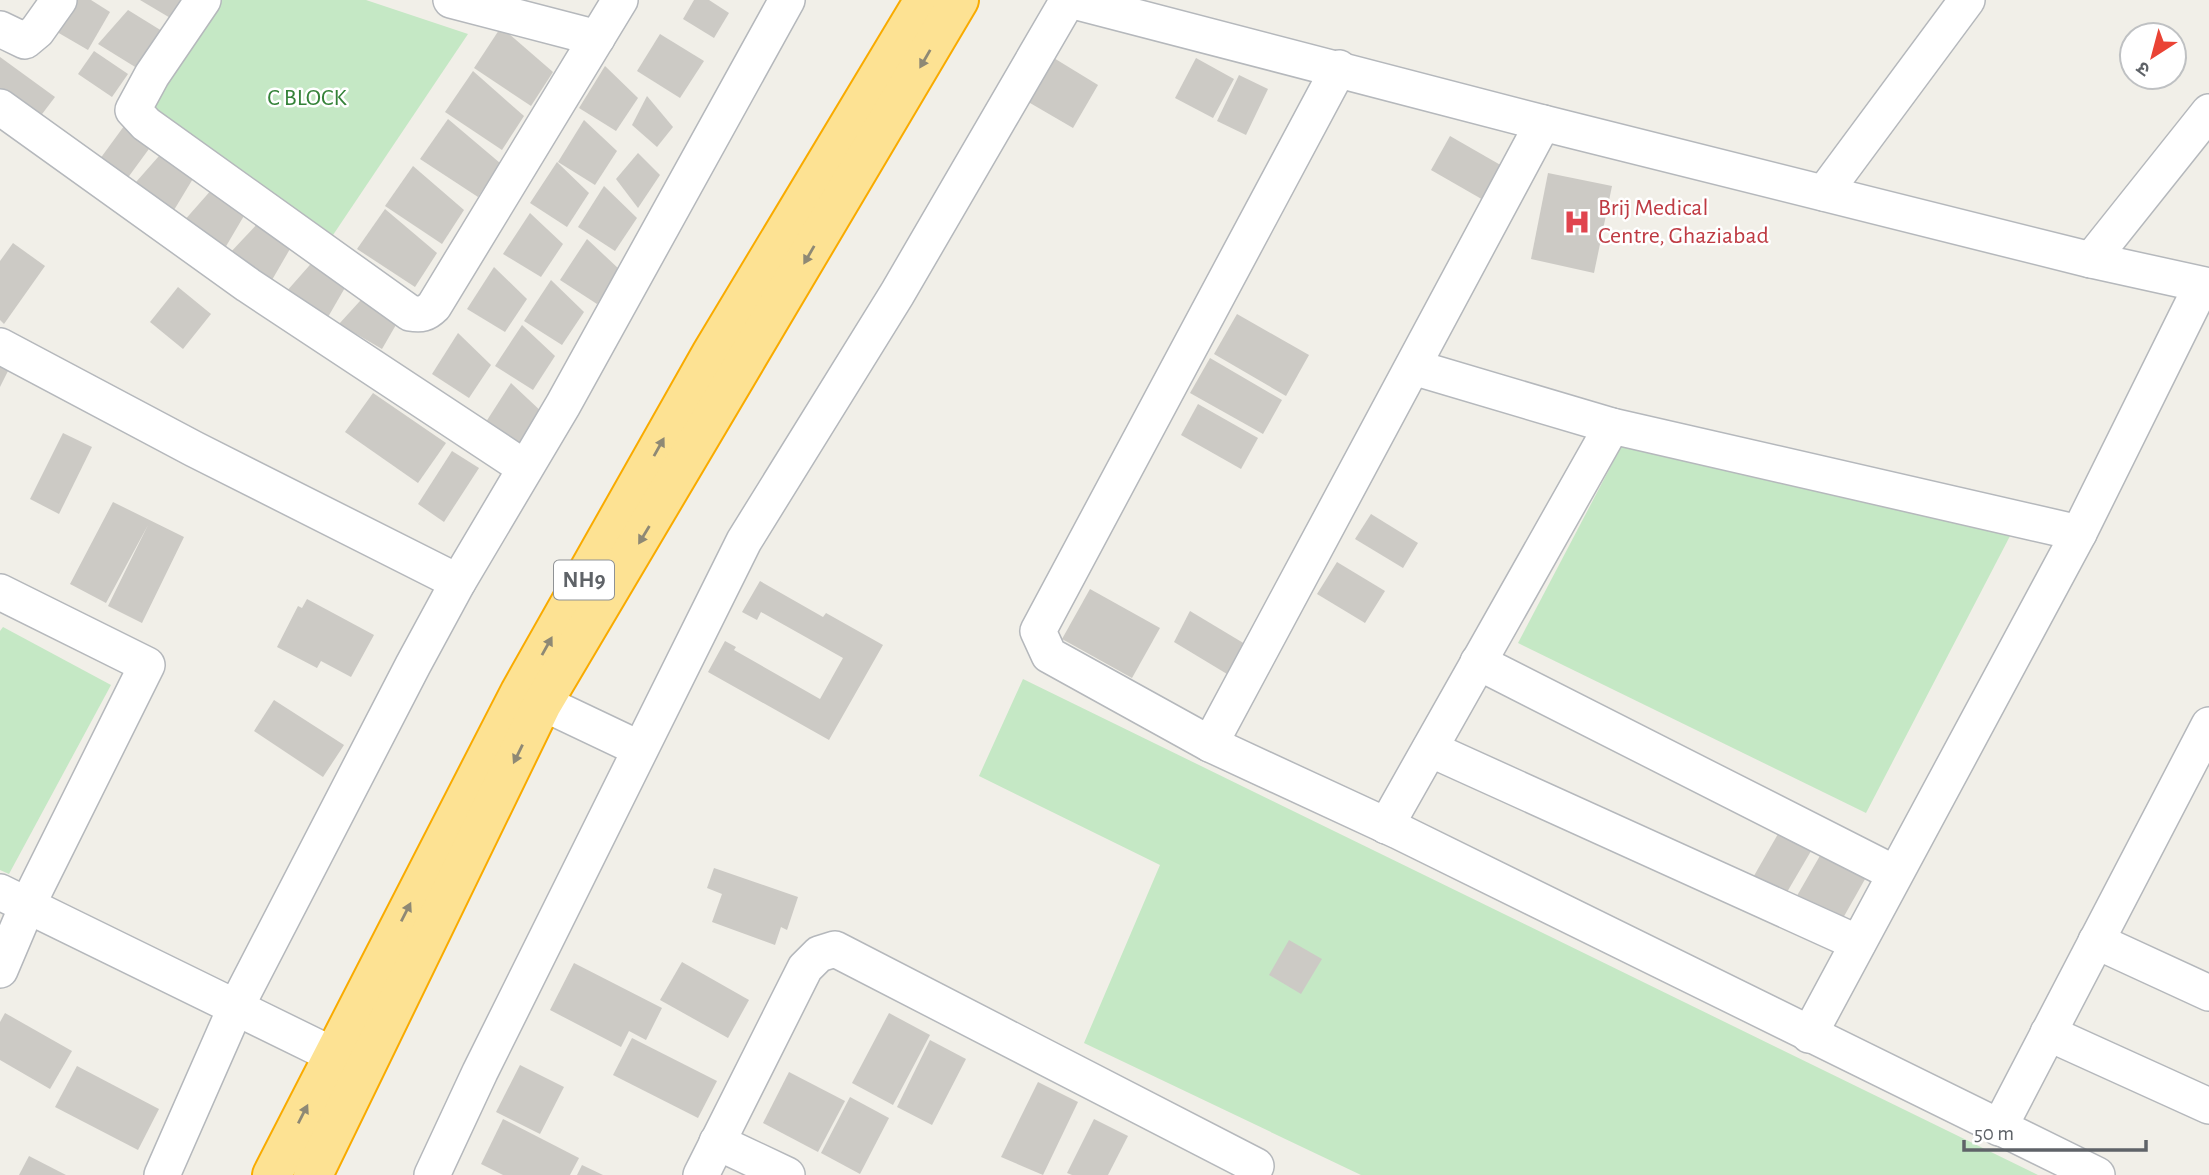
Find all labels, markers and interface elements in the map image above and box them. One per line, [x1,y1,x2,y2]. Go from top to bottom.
north arrow [2118,21,2188,91]
one-way arrow [918,49,931,68]
text: उ [2133,57,2154,79]
park label: C BLOCK [267,86,348,110]
place label: Brij Medical Centre, Ghaziabad [1598,196,1769,248]
hospital icon: Brij Medical Centre, Ghaziabad [1562,207,1592,237]
one-way arrow [803,245,815,265]
one-way arrow [653,438,665,457]
one-way arrow [638,526,650,545]
road number: NH9 [554,560,614,600]
one-way arrow [541,636,553,655]
one-way arrow [513,744,524,764]
one-way arrow [401,902,412,922]
one-way arrow [297,1104,308,1124]
scale bar [1964,1108,2146,1152]
text: 50 m [1974,1123,2014,1144]

